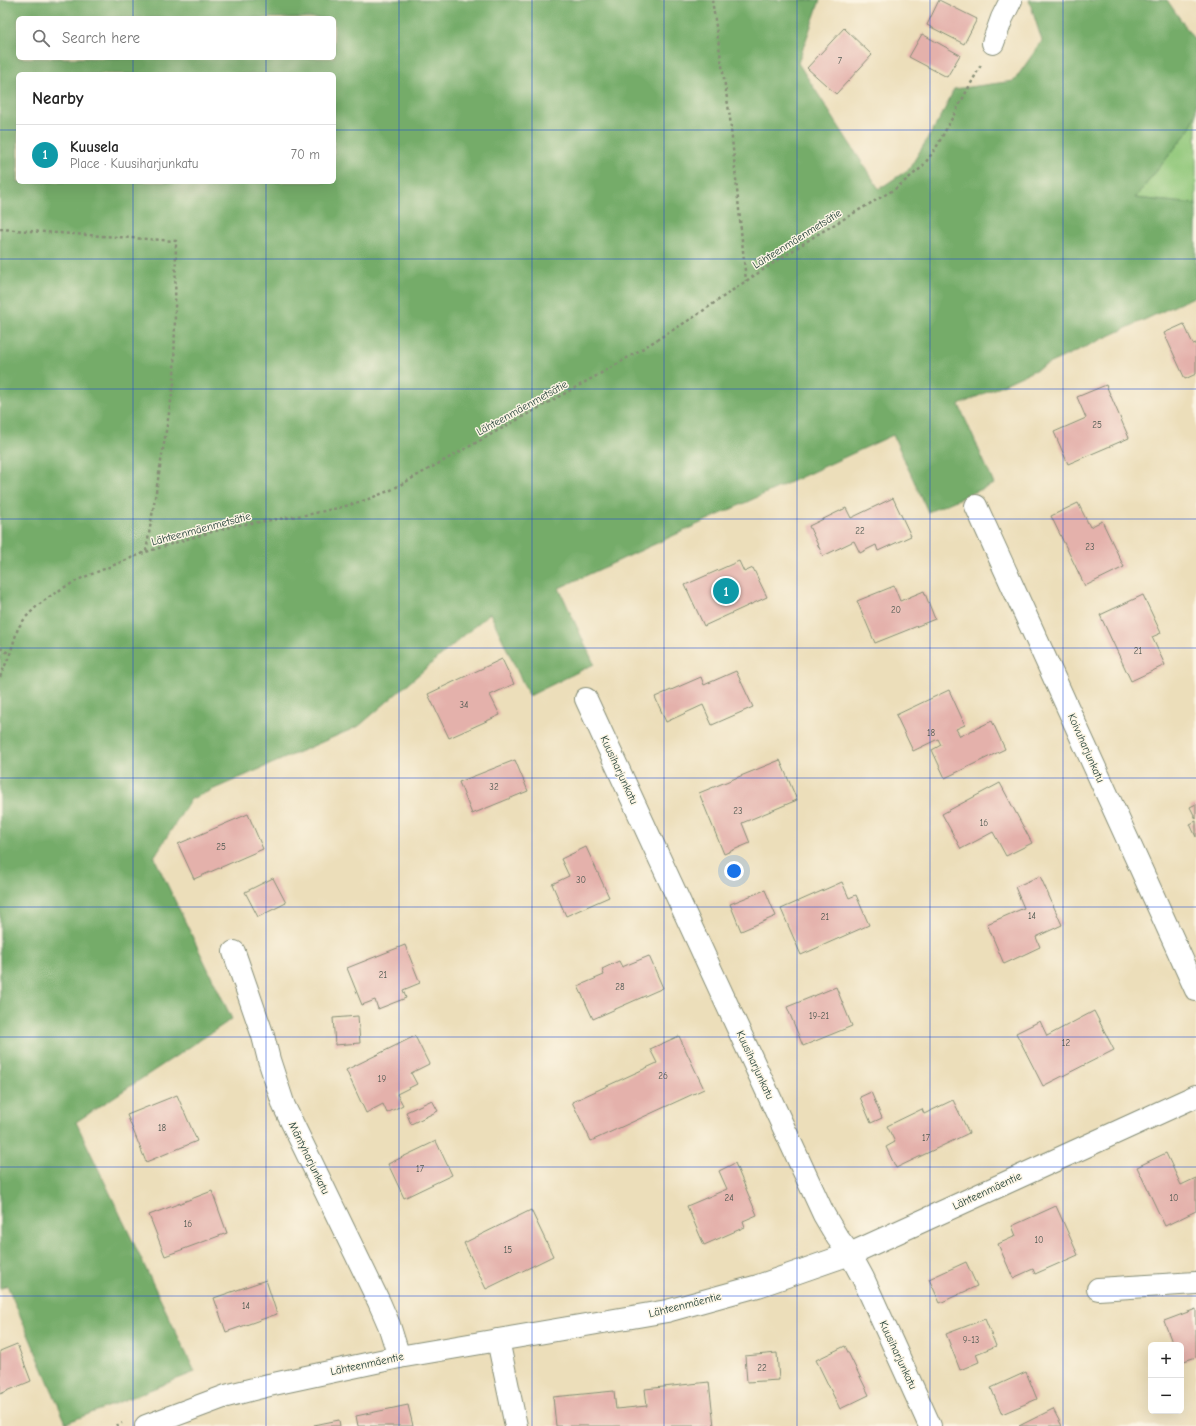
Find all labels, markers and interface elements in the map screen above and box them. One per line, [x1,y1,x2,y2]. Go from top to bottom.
search box [16,16,336,60]
icon: search [30,27,52,49]
text: Search here [62,29,140,47]
house number: 7 [838,56,843,66]
text: Nearby [32,89,83,108]
text: Kuusela [70,138,119,156]
text: 1 [42,147,48,162]
text: 70 m [291,147,320,162]
text: Place · Kuusiharjunkatu [70,156,198,171]
street label: Lähteenmäenmetsätie [750,206,844,272]
street label: Lähteenmäenmetsätie [474,377,570,438]
house number: 25 [1092,420,1102,430]
street label: Lähteenmäenmetsätie [150,509,253,549]
house number: 22 [855,526,865,536]
house number: 23 [1085,542,1095,552]
pin: 1 [713,576,739,606]
house number: 20 [891,605,901,615]
house number: 21 [1134,646,1143,656]
house number: 34 [460,700,468,710]
street label: Koivuharjunkatu [1065,711,1107,785]
house number: 18 [927,728,935,738]
street label: Kuusiharjunkatu [597,734,641,806]
house number: 32 [489,782,499,792]
house number: 23 [733,806,743,816]
house number: 16 [980,818,988,828]
house number: 25 [216,842,226,852]
your location [724,861,744,881]
house number: 30 [576,875,586,885]
house number: 14 [1028,911,1036,921]
house number: 21 [821,912,830,922]
house number: 21 [379,970,388,980]
house number: 28 [615,982,625,992]
house number: 19-21 [809,1011,830,1021]
street label: Kuusiharjunkatu [733,1029,777,1101]
house number: 12 [1062,1038,1070,1048]
house number: 26 [658,1071,668,1081]
house number: 19 [378,1074,386,1084]
street label: Mäntyharjunkatu [286,1120,332,1196]
house number: 18 [158,1123,166,1133]
house number: 17 [922,1133,931,1143]
house number: 17 [416,1164,425,1174]
street label: Lähteenmäentie [951,1169,1024,1213]
house number: 24 [724,1193,734,1203]
house number: 10 [1169,1193,1179,1203]
house number: 16 [184,1219,192,1229]
house number: 10 [1034,1235,1044,1245]
house number: 15 [504,1245,512,1255]
street label: Lähteenmäentie [647,1290,723,1320]
house number: 14 [242,1301,250,1311]
street label: Kuusiharjunkatu [876,1319,920,1391]
house number: 9-13 [963,1335,979,1345]
map controls [1148,1342,1184,1414]
button: + [1148,1342,1184,1378]
street label: Lähteenmäentie [329,1350,405,1378]
house number: 22 [757,1363,767,1373]
button: − [1148,1378,1184,1414]

